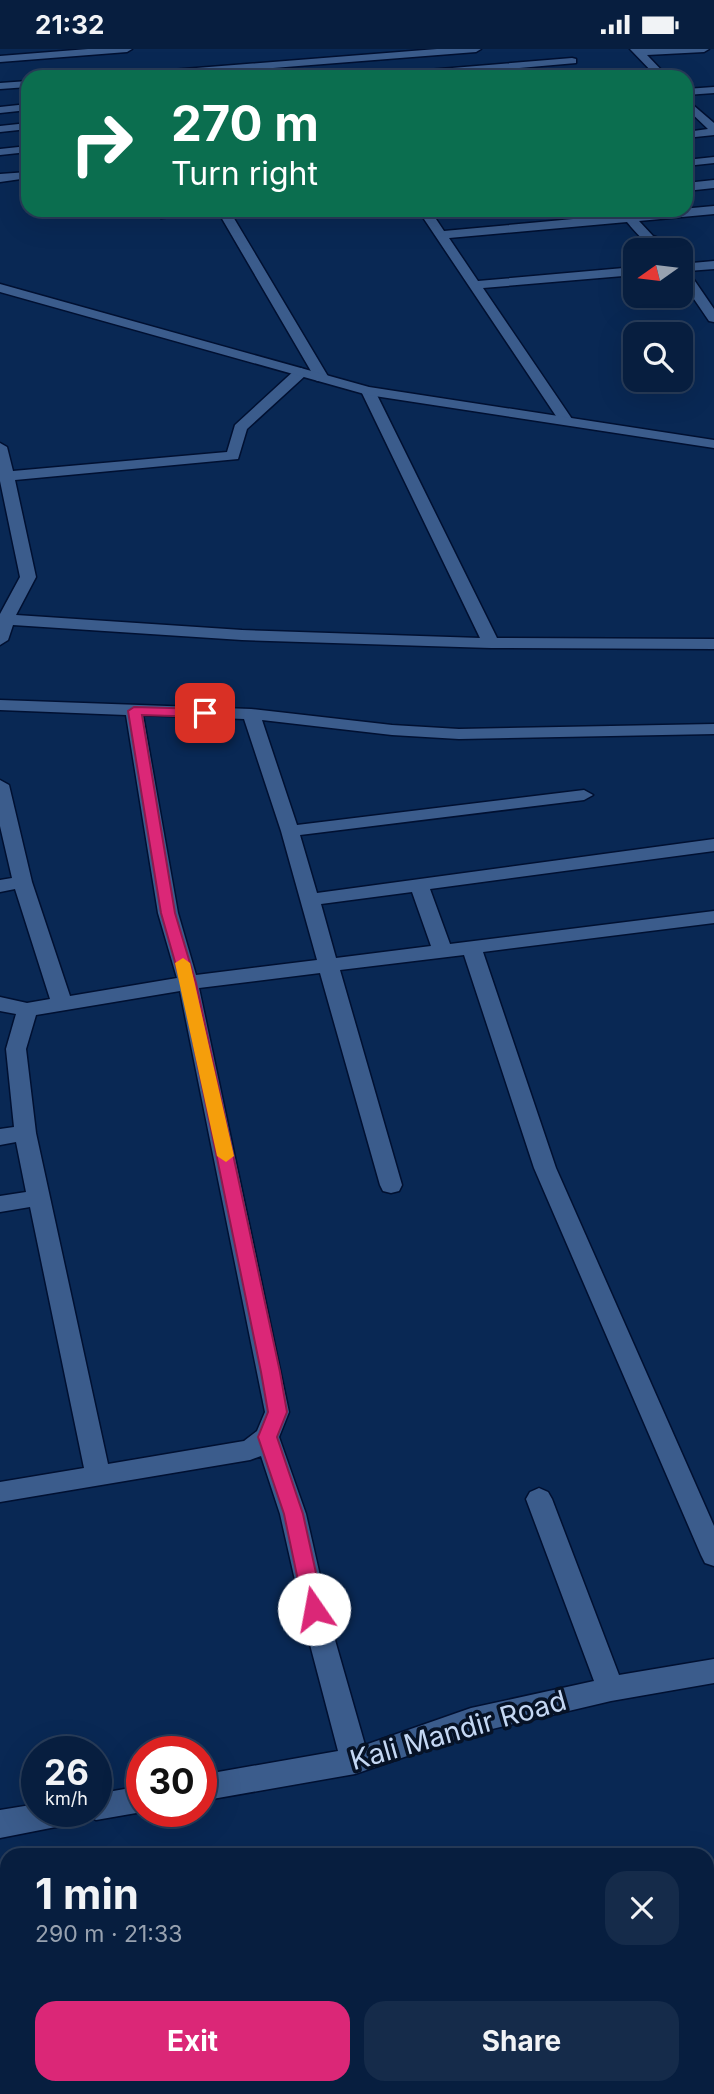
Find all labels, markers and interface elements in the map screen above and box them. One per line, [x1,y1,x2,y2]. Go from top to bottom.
text: 21:32 [35,9,104,40]
text: 270 m [171,94,319,153]
icon: right [56,98,147,189]
text: Turn right [171,154,318,193]
north arrow [623,238,693,308]
map controls [623,238,693,392]
button: search [623,322,693,392]
pin [175,683,235,743]
icon: arrive [186,694,224,732]
position arrow [277,1572,351,1646]
street label: Kali Mandir Road [346,1683,570,1777]
speed limit sign: 30 [126,1736,217,1827]
text: 26 [44,1751,89,1793]
text: km/h [45,1788,88,1809]
text: 1 min [35,1868,139,1919]
button: close [605,1871,679,1945]
text: 290 m · 21:33 [35,1920,182,1948]
button: Exit [35,2001,350,2081]
button: Share [364,2001,679,2081]

